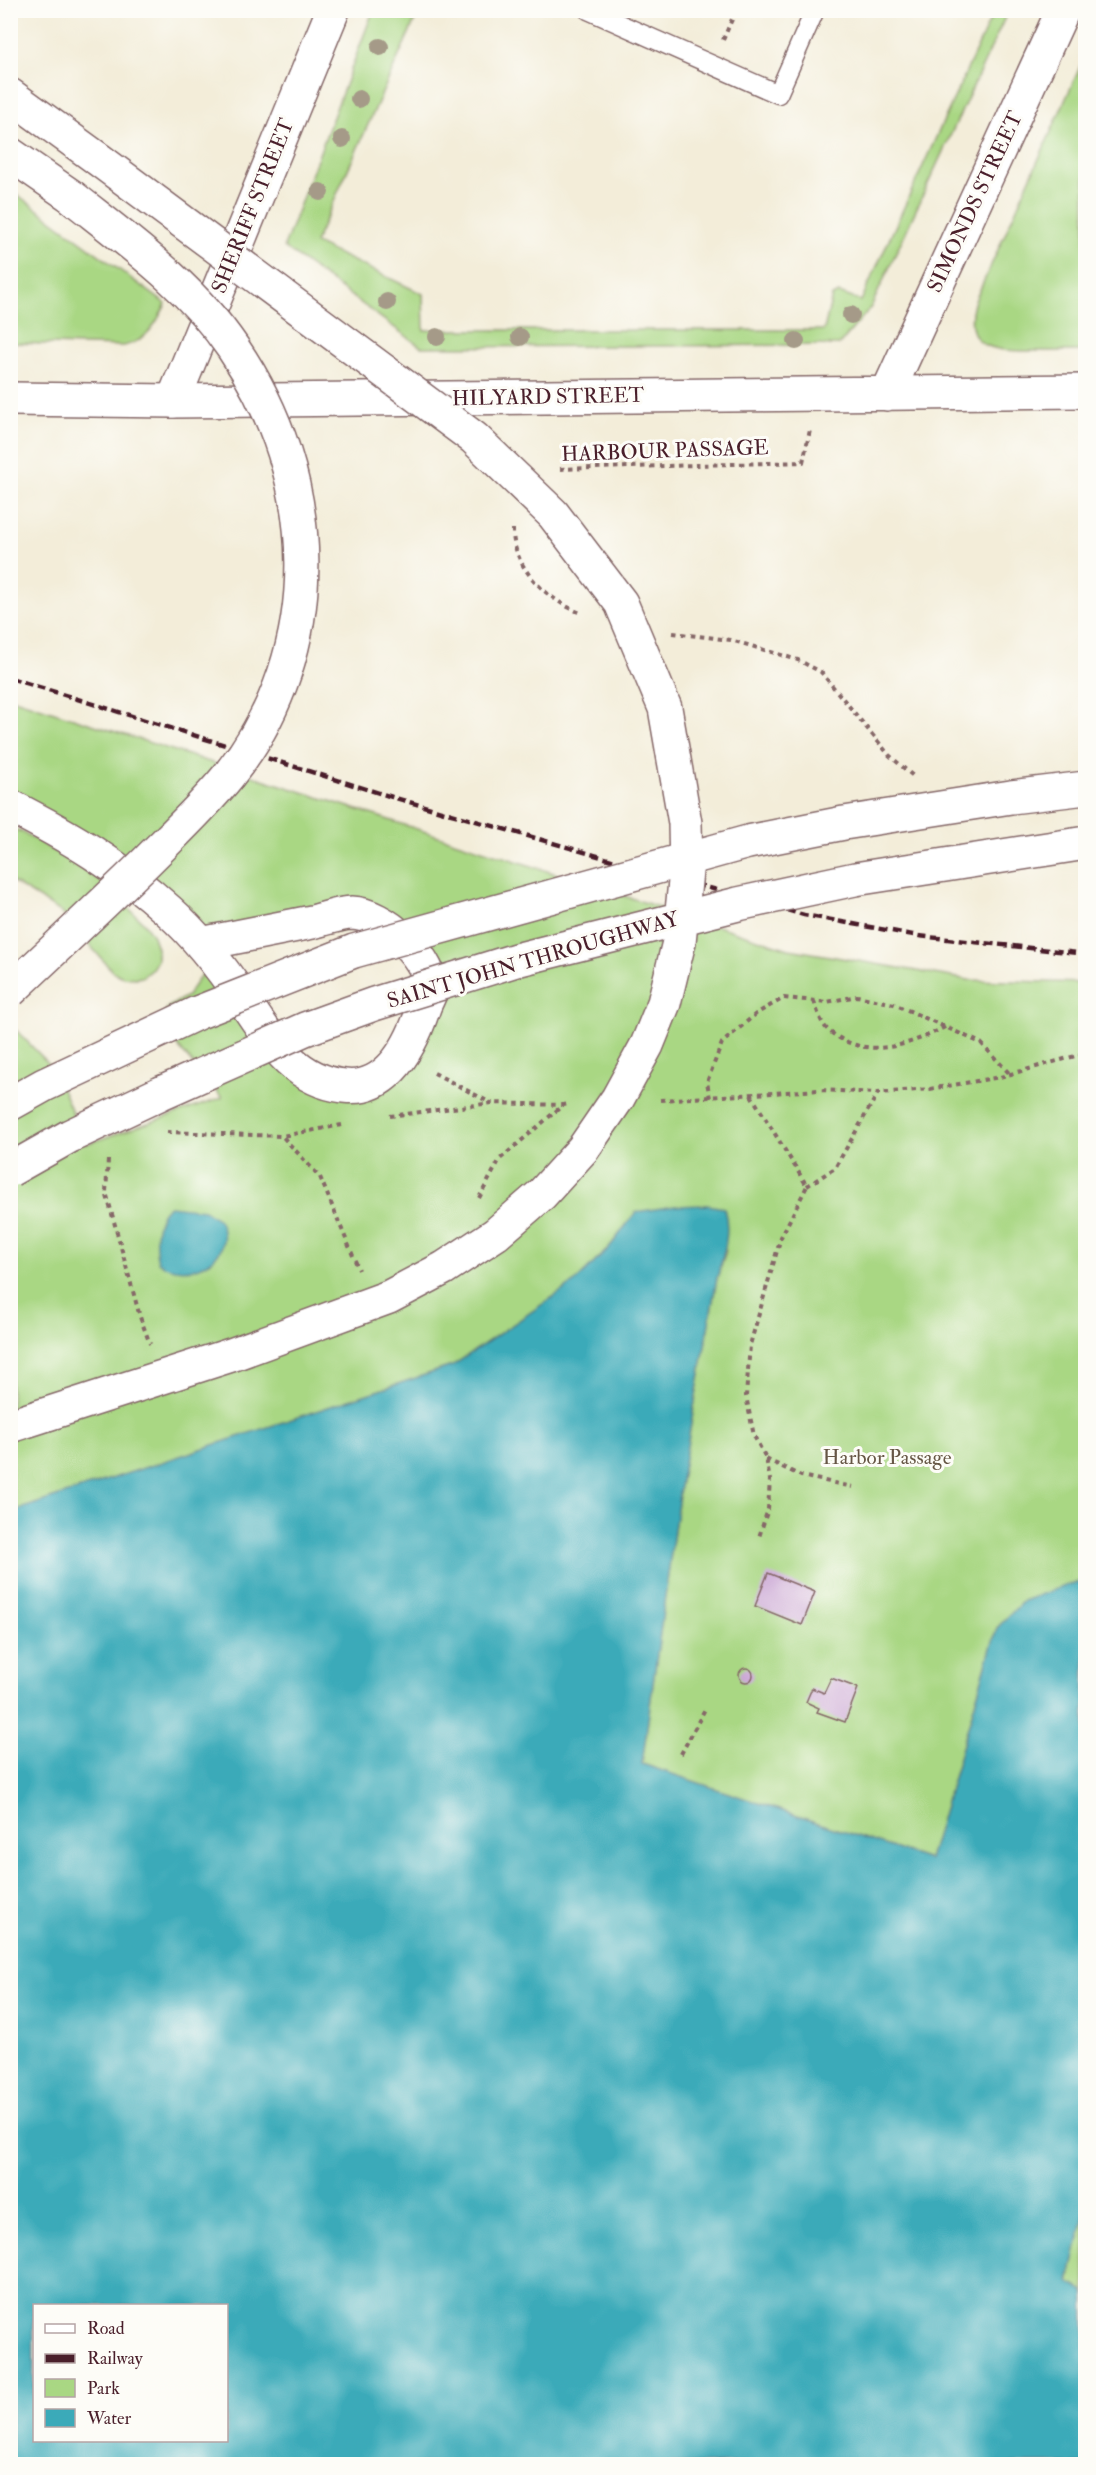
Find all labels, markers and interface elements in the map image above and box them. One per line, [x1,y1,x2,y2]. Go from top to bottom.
street label: SIMONDS STREET [921,107,1029,297]
street label: SHERIFF STREET [206,114,301,297]
street label: HILYARD STREET [452,382,645,412]
street label: HARBOUR PASSAGE [561,434,769,468]
street label: SAINT JOHN THROUGHWAY [384,905,682,1015]
park label: Harbor Passage [823,1444,952,1471]
legend [33,2304,228,2442]
text: Road [87,2317,125,2340]
text: Railway [87,2347,144,2370]
text: Park [87,2377,120,2400]
text: Water [86,2407,131,2430]

